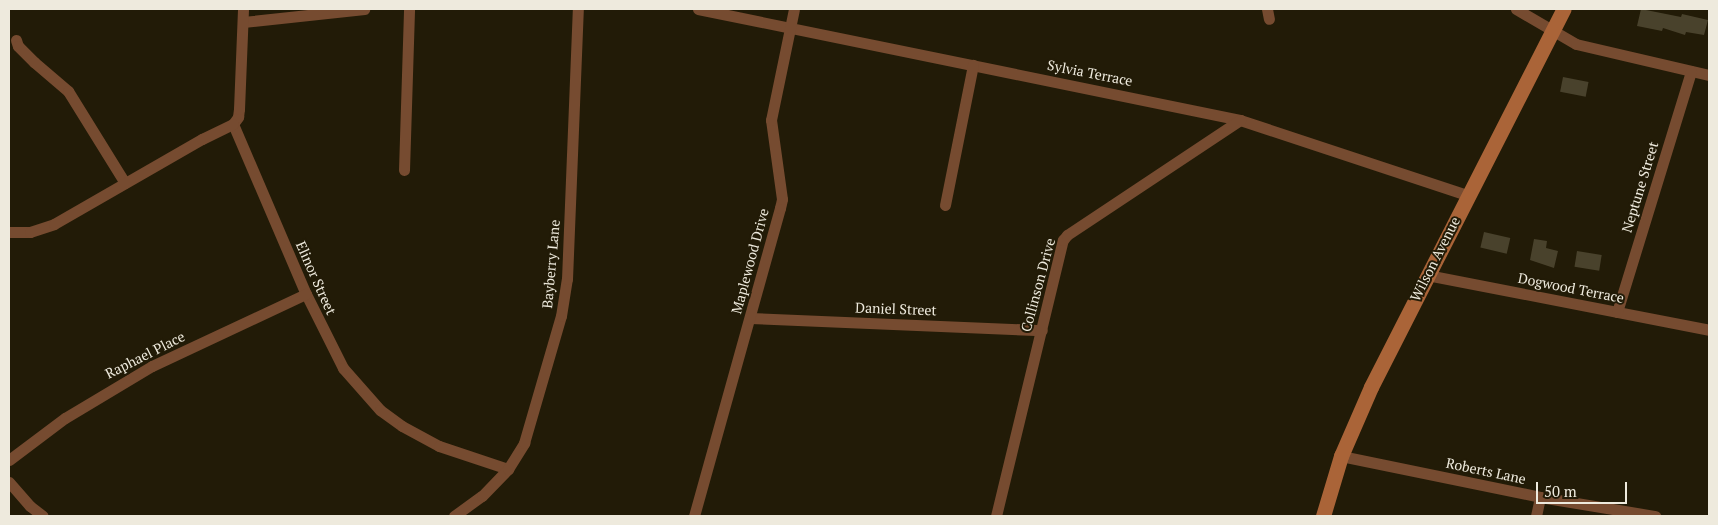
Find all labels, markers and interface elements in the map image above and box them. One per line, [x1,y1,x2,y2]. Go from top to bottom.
street label: Sylvia Terrace [1046,56,1134,90]
street label: Neptune Street [1618,139,1662,235]
street label: Maplewood Drive [728,206,772,316]
street label: Wilson Avenue [1406,214,1464,304]
street label: Bayberry Lane [539,219,563,309]
street label: Collinson Drive [1017,236,1059,334]
street label: Elinor Street [292,239,340,317]
street label: Dogwood Terrace [1517,269,1625,307]
street label: Daniel Street [855,299,937,319]
street label: Raphael Place [103,328,187,382]
street label: Roberts Lane [1445,454,1527,488]
scale bar [1538,472,1629,504]
text: 50 m [1544,481,1577,501]

